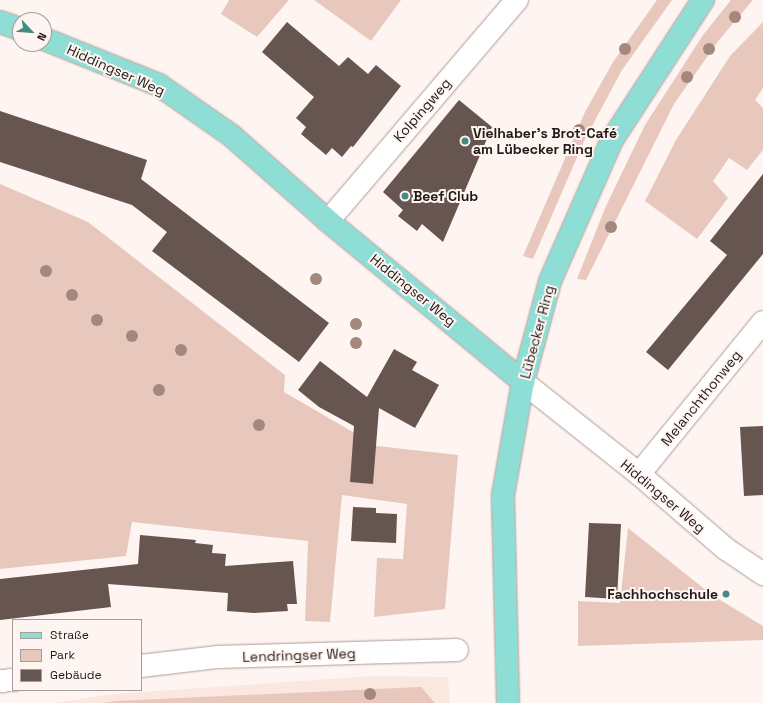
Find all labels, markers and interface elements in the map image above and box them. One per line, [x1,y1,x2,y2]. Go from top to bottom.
north arrow [12,12,52,52]
text: N [34,30,50,43]
street label: Hiddingser Weg [64,41,168,99]
street label: Kolpingweg [390,75,454,145]
place label: Vielhaber's Brot-Café am Lübecker Ring [473,125,617,158]
marker: Vielhaber's Brot-Café am Lübecker Ring [460,136,470,146]
place label: Beef Club [413,188,478,204]
marker: Beef Club [400,191,410,201]
street label: Hiddingser Weg [367,250,459,330]
street label: Lübecker Ring [516,283,558,381]
street label: Melanchthonweg [657,347,745,449]
street label: Hiddingser Weg [617,456,709,536]
place label: Fachhochschule [607,586,718,602]
marker: Fachhochschule [721,589,731,599]
legend [12,619,142,691]
text: Straße [50,627,89,643]
street label: Lendringser Weg [242,645,356,665]
text: Park [50,647,75,663]
text: Gebäude [50,667,102,683]

